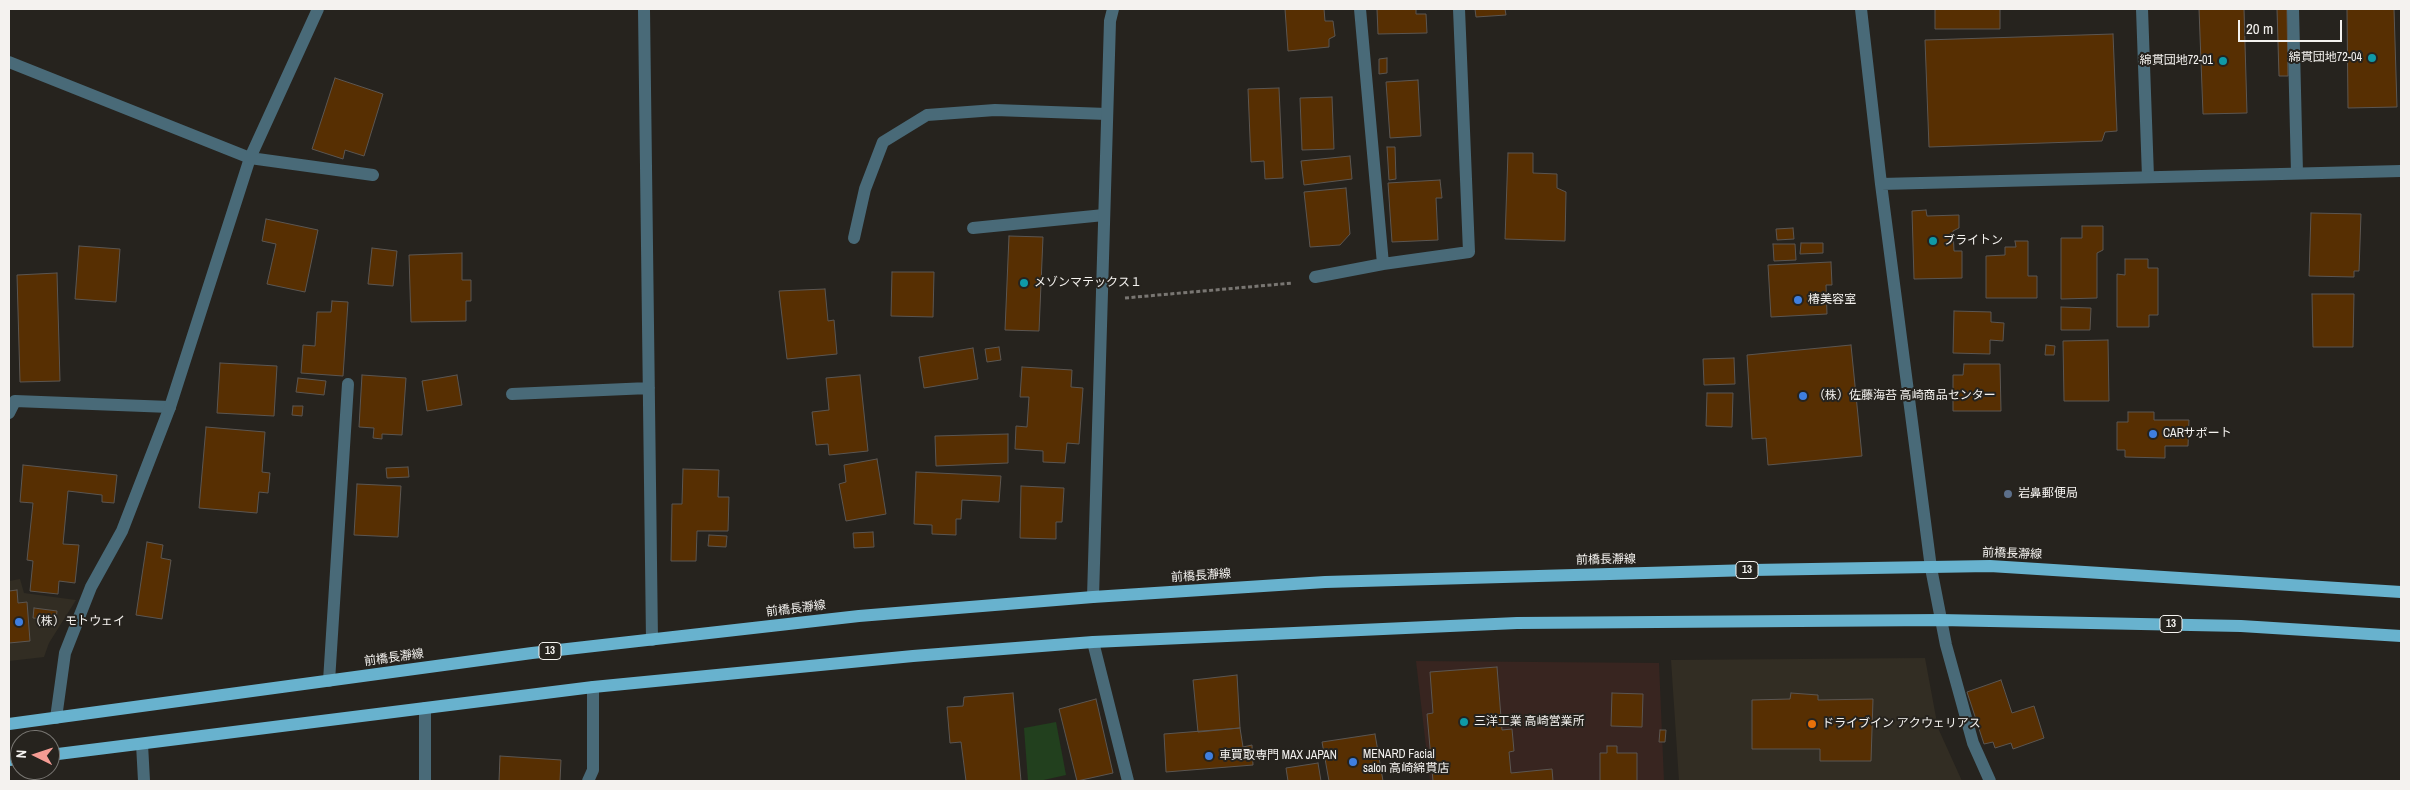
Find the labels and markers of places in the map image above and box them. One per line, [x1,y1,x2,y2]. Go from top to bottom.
place label: 綿貫団地72-04 [2289,51,2362,65]
marker: 綿貫団地72-04 [2366,52,2378,64]
place label: 綿貫団地72-01 [2140,54,2213,68]
marker: 綿貫団地72-01 [2217,55,2229,67]
place label: ブライトン [1943,234,2003,248]
marker: ブライトン [1927,235,1939,247]
place label: メゾンマテックス１ [1034,276,1142,290]
marker: メゾンマテックス１ [1018,277,1030,289]
place label: 椿美容室 [1808,293,1856,307]
marker: 椿美容室 [1792,294,1804,306]
place label: （株）佐藤海苔 高崎商品センター [1813,389,1996,403]
marker: （株）佐藤海苔 高崎商品センター [1797,390,1809,402]
place label: CARサポート [2163,427,2232,441]
marker: CARサポート [2147,428,2159,440]
place label: 岩鼻郵便局 [2018,487,2078,501]
marker: 岩鼻郵便局 [2002,488,2014,500]
place label: （株）モトウェイ [29,615,125,629]
marker: （株）モトウェイ [13,616,25,628]
place label: 三洋工業 高崎営業所 [1474,715,1585,729]
marker: 三洋工業 高崎営業所 [1458,716,1470,728]
place label: ドライブイン アクウェリアス [1822,717,1981,731]
marker: ドライブイン アクウェリアス [1806,718,1818,730]
place label: MENARD Facial salon 高崎綿貫店 [1363,748,1449,776]
place label: 車買取専門 MAX JAPAN [1219,749,1337,763]
marker: 車買取専門 MAX JAPAN [1203,750,1215,762]
marker: MENARD Facial salon 高崎綿貫店 [1347,756,1359,768]

